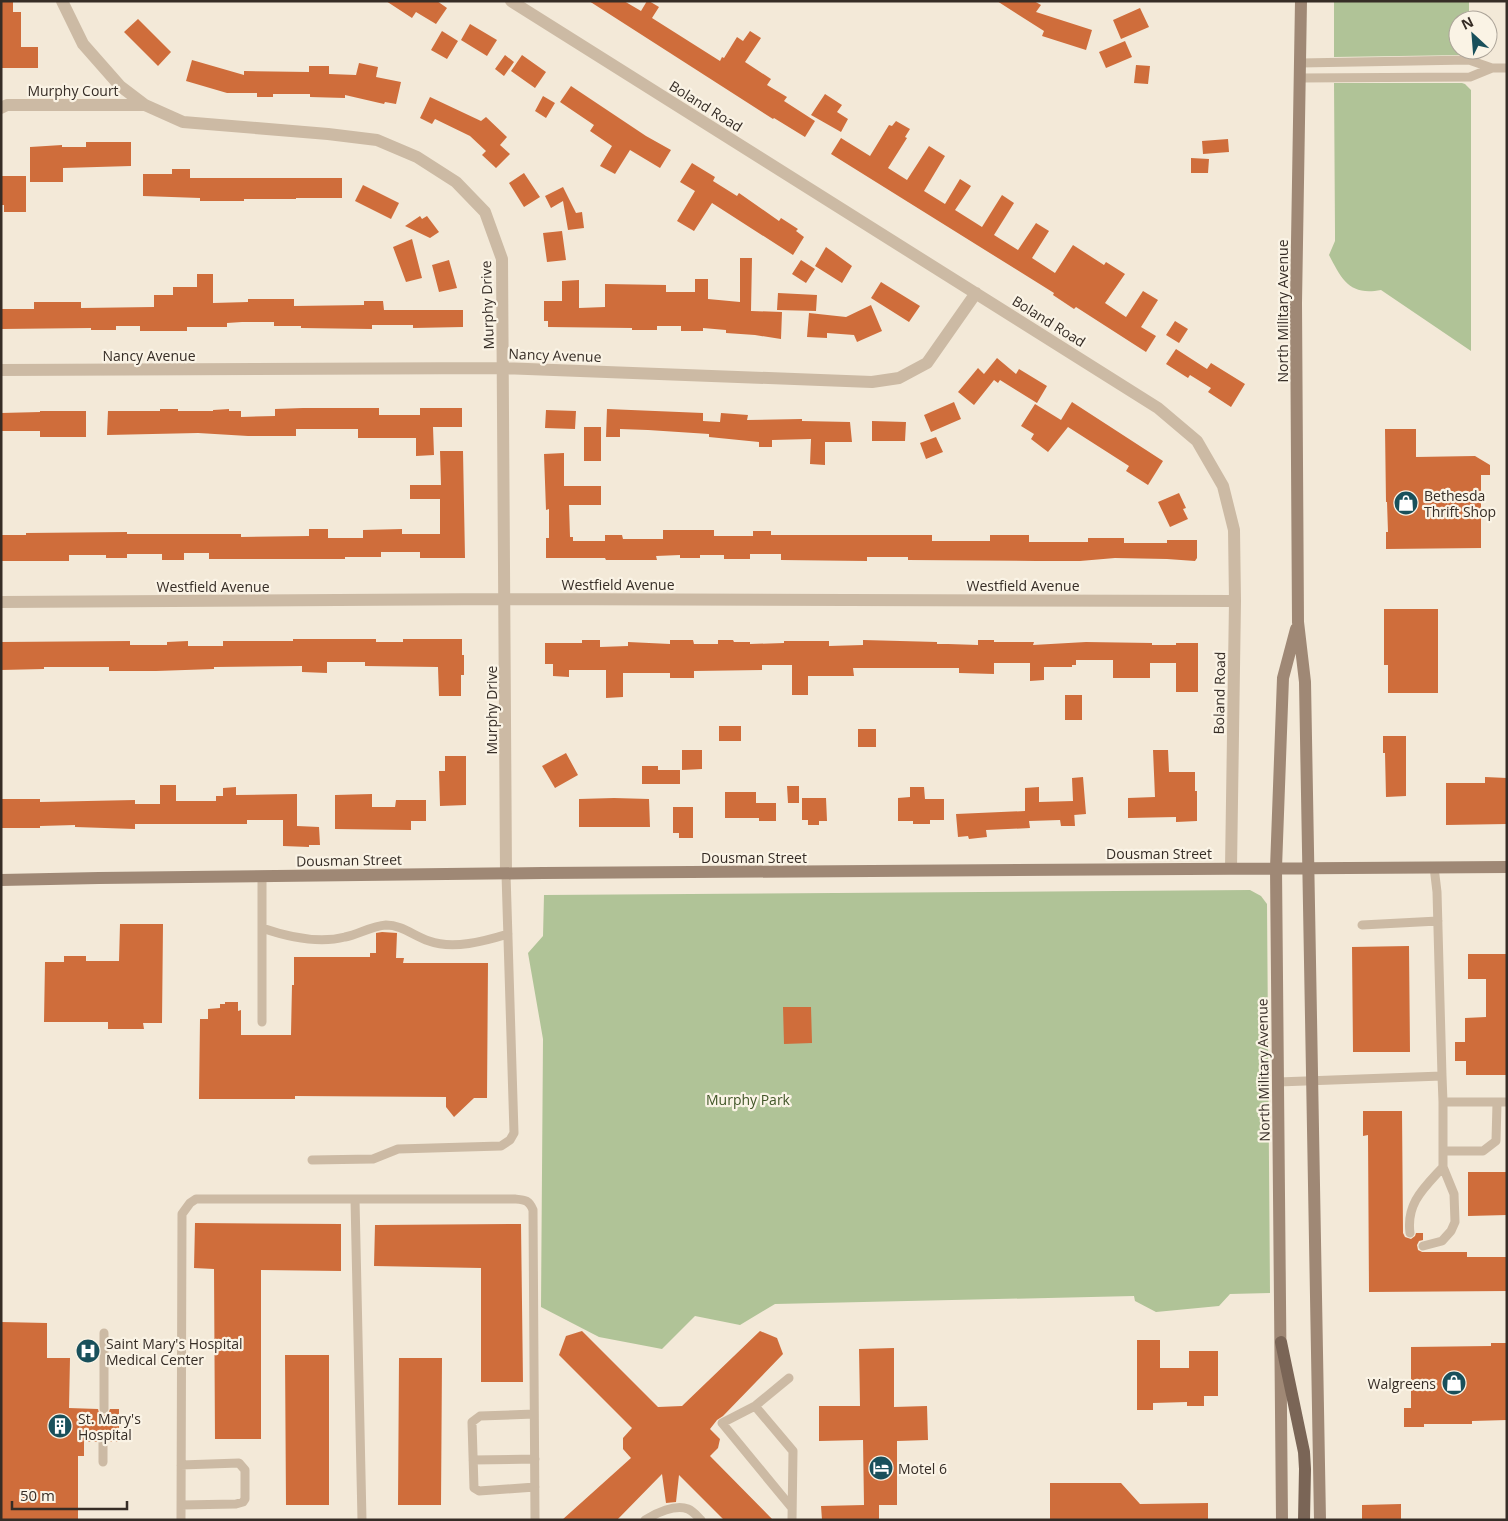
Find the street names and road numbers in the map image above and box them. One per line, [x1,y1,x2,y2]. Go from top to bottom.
street label: Boland Road [666,76,746,136]
street label: Murphy Court [27,81,119,100]
street label: North Military Avenue [1273,239,1292,382]
street label: Murphy Drive [476,260,498,350]
street label: Boland Road [1009,291,1089,351]
street label: Nancy Avenue [508,344,602,366]
street label: Nancy Avenue [102,346,196,365]
street label: Westfield Avenue [561,575,675,594]
street label: Westfield Avenue [966,576,1080,595]
street label: Westfield Avenue [156,577,270,596]
street label: Boland Road [1209,651,1229,735]
street label: Murphy Drive [482,665,501,754]
street label: Dousman Street [1106,844,1212,863]
street label: Dousman Street [701,848,807,867]
street label: Dousman Street [296,850,402,870]
street label: North Military Avenue [1252,998,1274,1142]

